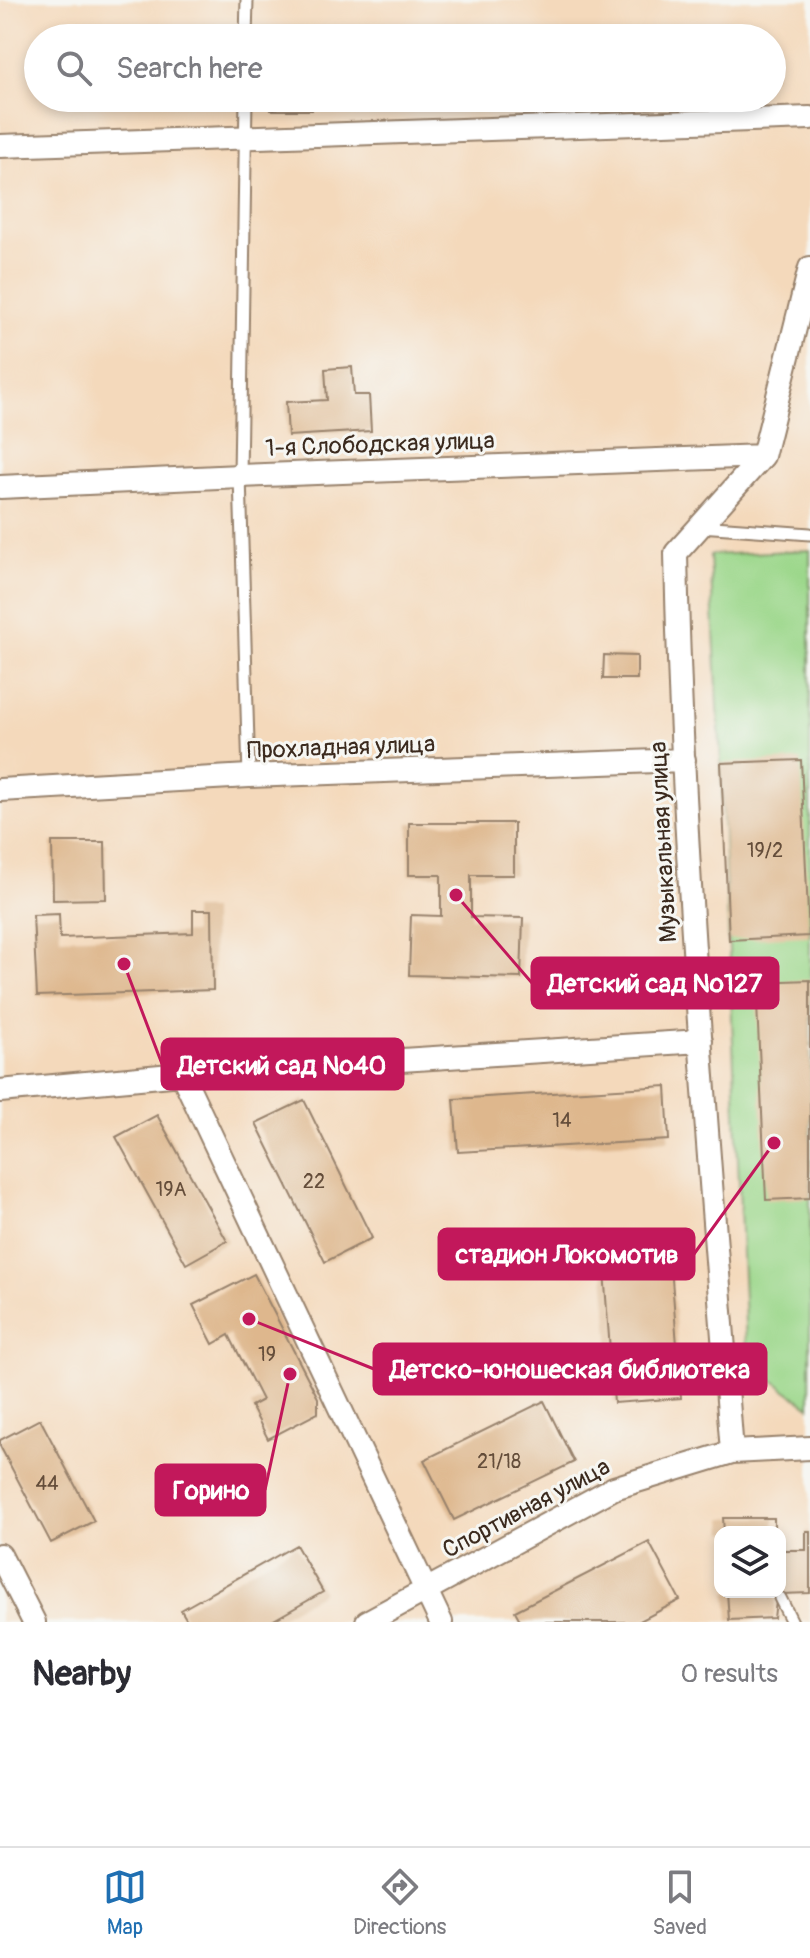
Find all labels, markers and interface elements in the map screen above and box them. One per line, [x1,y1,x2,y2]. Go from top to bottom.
search box [24,24,786,112]
icon: search [52,46,96,90]
text: Search here [116,50,263,87]
street label: 1-я Слободская улица [265,426,495,463]
street label: Прохладная улица [246,730,436,765]
street label: Музыкальная улица [644,741,683,943]
house number: 19/2 [747,838,783,863]
callout: Детский сад №127 [532,958,778,1008]
text: Детский сад №127 [546,968,762,1000]
callout: Детский сад №40 [162,1039,403,1089]
text: Детский сад №40 [176,1050,386,1082]
house number: 14 [552,1108,572,1133]
house number: 22 [303,1169,325,1194]
house number: 19А [155,1177,187,1202]
callout: стадион Локомотив [439,1229,694,1279]
text: стадион Локомотив [455,1239,678,1271]
house number: 19 [258,1342,276,1367]
callout: Детско-юношеская библиотека [374,1344,766,1394]
text: Детско-юношеская библиотека [388,1354,750,1386]
house number: 21/18 [477,1449,521,1474]
street label: Спортивная улица [438,1452,615,1565]
callout: Горино [156,1465,265,1515]
house number: 44 [35,1471,59,1496]
text: Горино [172,1475,250,1507]
map controls [714,1526,786,1598]
button: layers [714,1526,786,1598]
text: Nearby [32,1653,131,1696]
text: 0 results [681,1658,778,1690]
tab: Map [103,1865,147,1941]
tab: Directions [353,1865,446,1941]
tab: Saved [652,1865,707,1941]

